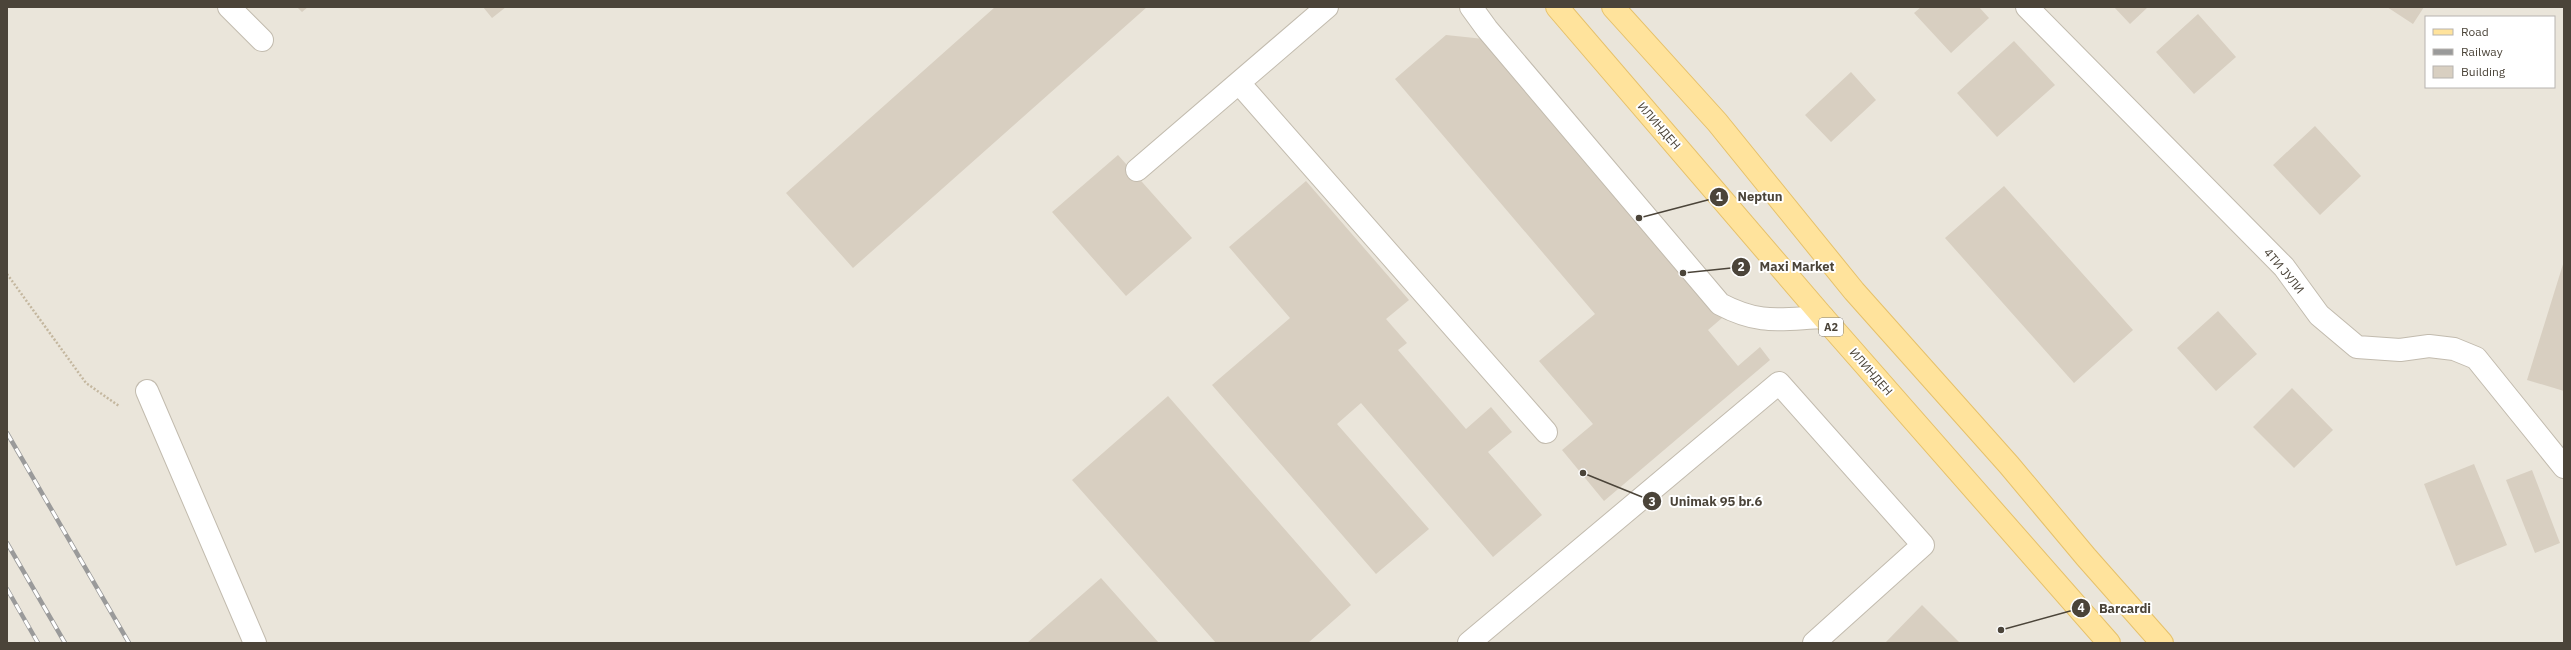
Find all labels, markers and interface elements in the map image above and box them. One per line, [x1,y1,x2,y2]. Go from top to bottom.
legend [2425,16,2555,88]
text: Road [2461,24,2489,39]
text: Railway [2461,44,2503,59]
text: Building [2461,64,2506,79]
street label: ИЛИНДЕН [1635,99,1684,152]
callout: Neptun [1709,184,1790,209]
text: Neptun [1737,188,1783,205]
text: 1 [1715,189,1723,204]
street label: 4ТИ ЈУЛИ [2261,245,2308,296]
callout: Maxi Market [1731,254,1842,279]
text: Maxi Market [1760,258,1834,275]
text: 2 [1737,259,1745,274]
road number: A2 [1819,318,1843,336]
street label: ИЛИНДЕН [1847,345,1896,398]
callout: Unimak 95 br.6 [1642,489,1771,514]
text: Unimak 95 br.6 [1670,493,1763,510]
text: 3 [1648,494,1656,509]
callout: Barcardi [2071,596,2159,621]
text: 4 [2077,600,2085,615]
text: Barcardi [2099,600,2151,617]

